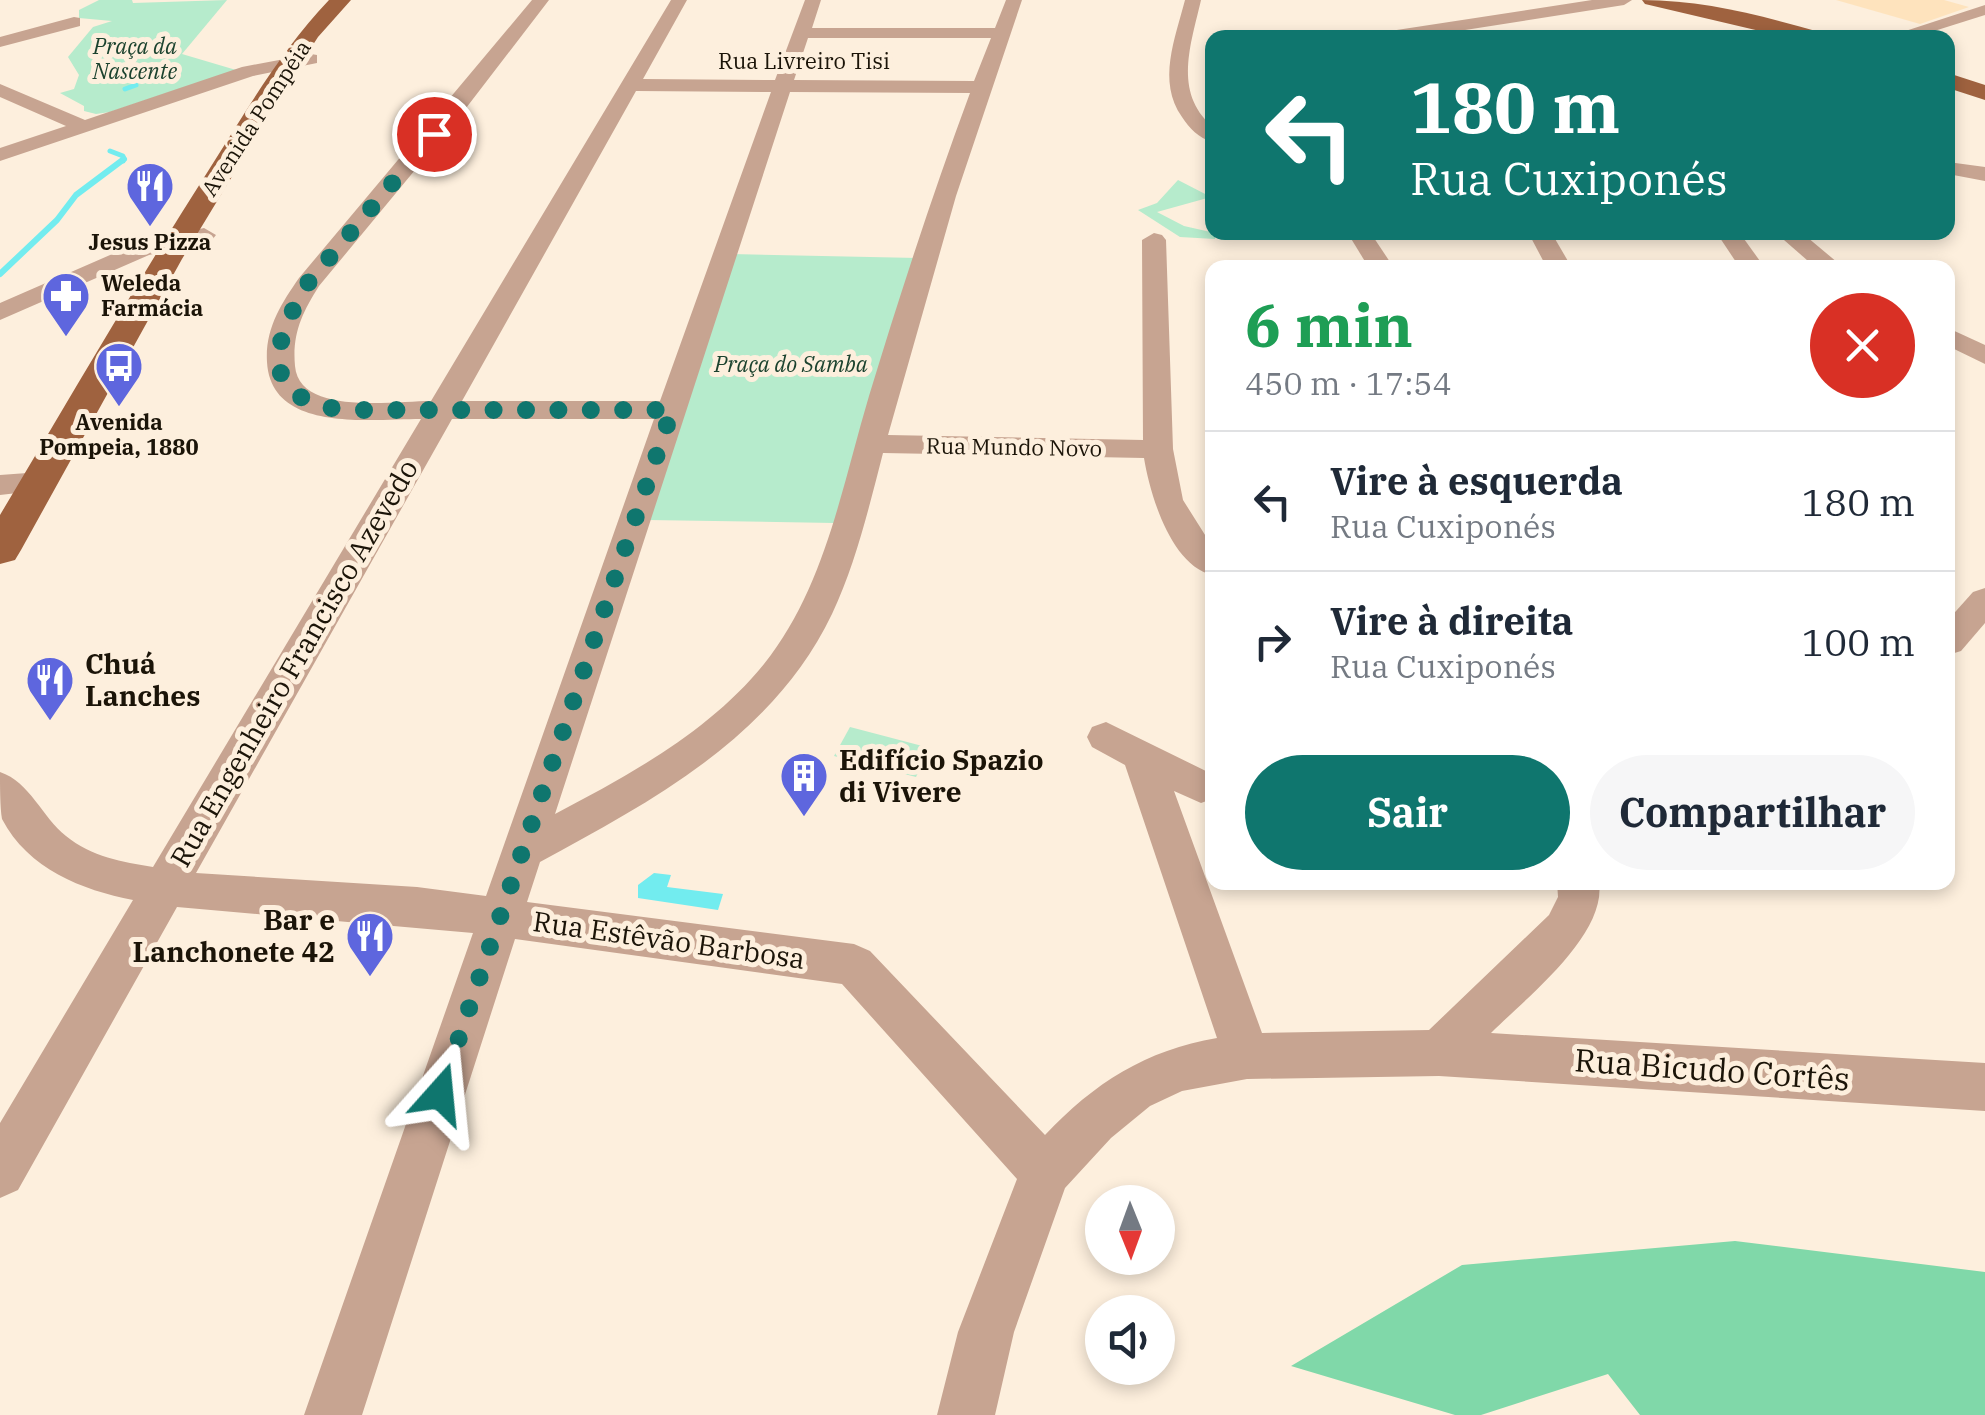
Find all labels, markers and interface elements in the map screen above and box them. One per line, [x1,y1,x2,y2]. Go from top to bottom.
park label: Praça da Nascente [92,31,178,85]
street label: Avenida Pompéia [194,34,317,201]
street label: Rua Livreiro Tisi [718,46,890,75]
text: 180 m [1410,61,1620,152]
icon: left [1245,70,1375,200]
pin [392,92,477,177]
icon: arrive [407,107,462,162]
text: Rua Cuxiponés [1410,149,1728,207]
restaurant icon: Jesus Pizza [124,160,176,228]
place label: Jesus Pizza [89,227,211,256]
place label: Weleda Farmácia [101,268,203,322]
pharmacy icon: Weleda Farmácia [40,270,92,338]
text: 6 min [1245,285,1413,364]
button: close [1810,293,1915,398]
bus stop icon: Avenida Pompeia, 1880 [93,340,145,408]
park label: Praça do Samba [713,349,868,378]
text: 450 m · 17:54 [1245,362,1452,404]
place label: Avenida Pompeia, 1880 [39,407,199,461]
street label: Rua Mundo Novo [926,430,1102,463]
street label: Rua Engenheiro Francisco Azevedo [161,452,426,873]
text: Vire à esquerda [1330,456,1623,505]
icon: left [1245,474,1300,529]
text: 180 m [1802,477,1915,526]
text: Rua Cuxiponés [1330,505,1556,547]
text: Vire à direita [1330,596,1574,645]
icon: right [1245,614,1300,669]
text: 100 m [1802,617,1915,666]
place label: Chuá Lanches [85,645,200,714]
text: Rua Cuxiponés [1330,645,1556,687]
restaurant icon: Chuá Lanches [24,654,76,722]
place label: Edifício Spazio di Vivere [839,741,1044,810]
building icon: Edifício Spazio di Vivere [778,750,830,818]
button: Sair [1245,755,1570,870]
button: Compartilhar [1590,755,1915,870]
place label: Bar e Lanchonete 42 [133,901,335,970]
street label: Rua Estêvão Barbosa [531,902,808,977]
restaurant icon: Bar e Lanchonete 42 [344,910,396,978]
street label: Rua Bicudo Cortês [1573,1038,1851,1100]
position arrow [388,1042,492,1146]
north arrow [1085,1185,1175,1275]
map controls [1085,1185,1175,1385]
button: sound [1085,1295,1175,1385]

